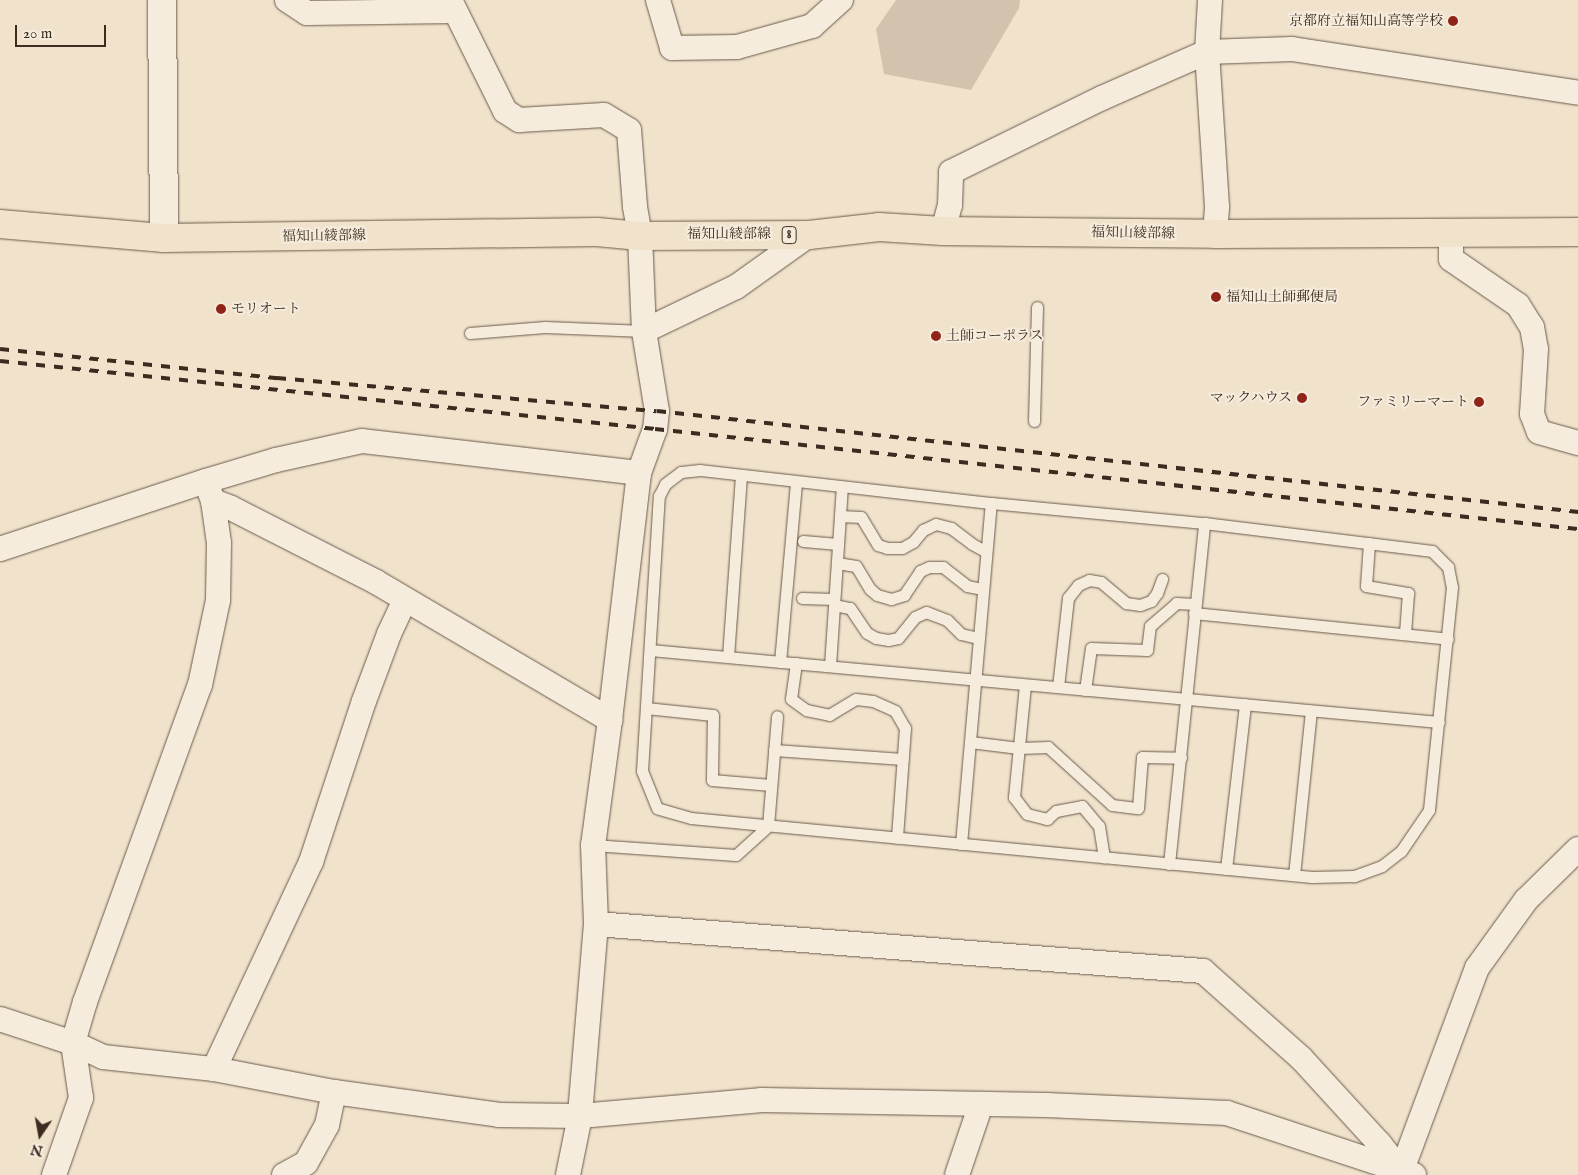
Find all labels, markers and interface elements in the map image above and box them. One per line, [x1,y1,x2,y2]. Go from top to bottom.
place label: 京都府立福知山高等学校 [1289,13,1443,29]
scale bar [18,15,109,47]
marker: 京都府立福知山高等学校 [1447,15,1459,27]
text: 20 m [23,24,52,43]
street label: 福知山綾部線 [1091,224,1175,242]
street label: 福知山綾部線 [687,226,771,242]
road number: 8 [782,226,796,244]
street label: 福知山綾部線 [282,227,366,245]
place label: 福知山土師郵便局 [1226,289,1338,305]
marker: 福知山土師郵便局 [1210,291,1222,303]
place label: モリオート [231,301,301,317]
marker: モリオート [215,303,227,315]
place label: 土師コーポラス [946,328,1044,344]
marker: 土師コーポラス [930,330,942,342]
place label: マックハウス [1208,390,1292,406]
marker: マックハウス [1296,392,1308,404]
place label: ファミリーマート [1357,394,1469,410]
marker: ファミリーマート [1473,396,1485,408]
north arrow [15,1110,65,1160]
text: N [29,1140,45,1160]

